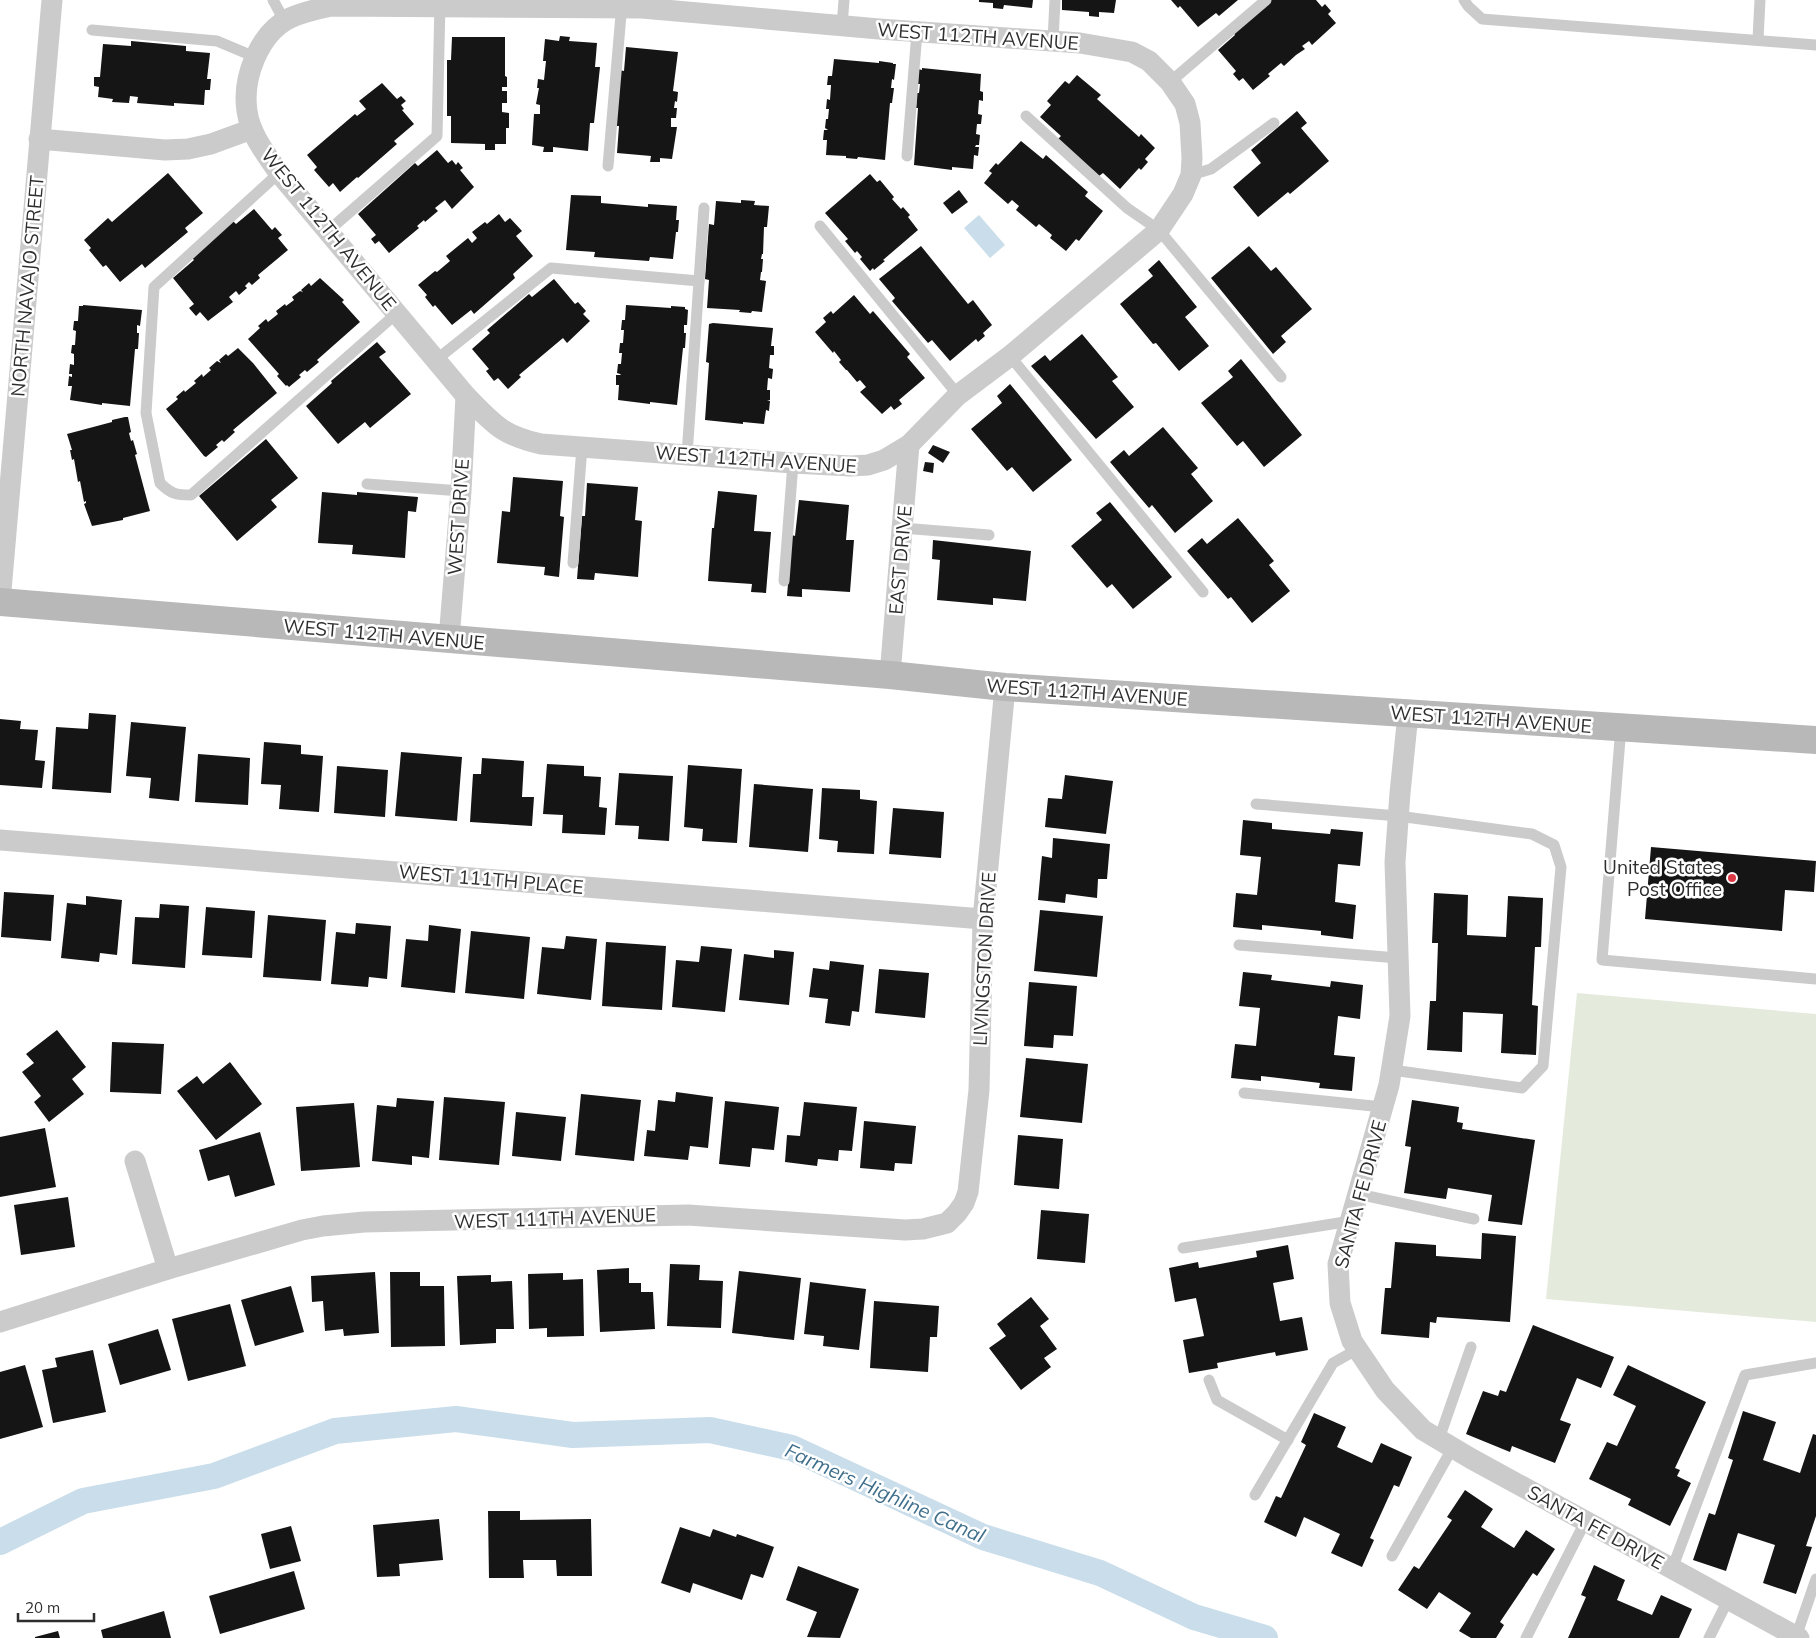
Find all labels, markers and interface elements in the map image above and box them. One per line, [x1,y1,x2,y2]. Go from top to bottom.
street label: WEST 112TH AVENUE [876,17,1080,55]
street label: WEST 112TH AVENUE [256,143,402,315]
street label: NORTH NAVAJO STREET [5,174,49,398]
street label: WEST 112TH AVENUE [654,440,858,478]
street label: WEST DRIVE [442,458,474,576]
street label: EAST DRIVE [883,504,917,616]
street label: WEST 112TH AVENUE [282,613,486,655]
street label: WEST 112TH AVENUE [985,673,1189,711]
street label: WEST 112TH AVENUE [1389,700,1593,738]
place label: United States Post Office [1603,855,1722,901]
street label: WEST 111TH PLACE [398,859,584,899]
street label: LIVINGSTON DRIVE [967,871,1001,1047]
marker: United States Post Office [1726,872,1738,884]
street label: SANTA FE DRIVE [1329,1117,1391,1271]
street label: WEST 111TH AVENUE [454,1202,656,1234]
water label: Farmers Highline Canal [782,1437,989,1548]
street label: SANTA FE DRIVE [1524,1480,1668,1574]
scale bar [18,1590,94,1622]
text: 20 m [25,1598,60,1617]

